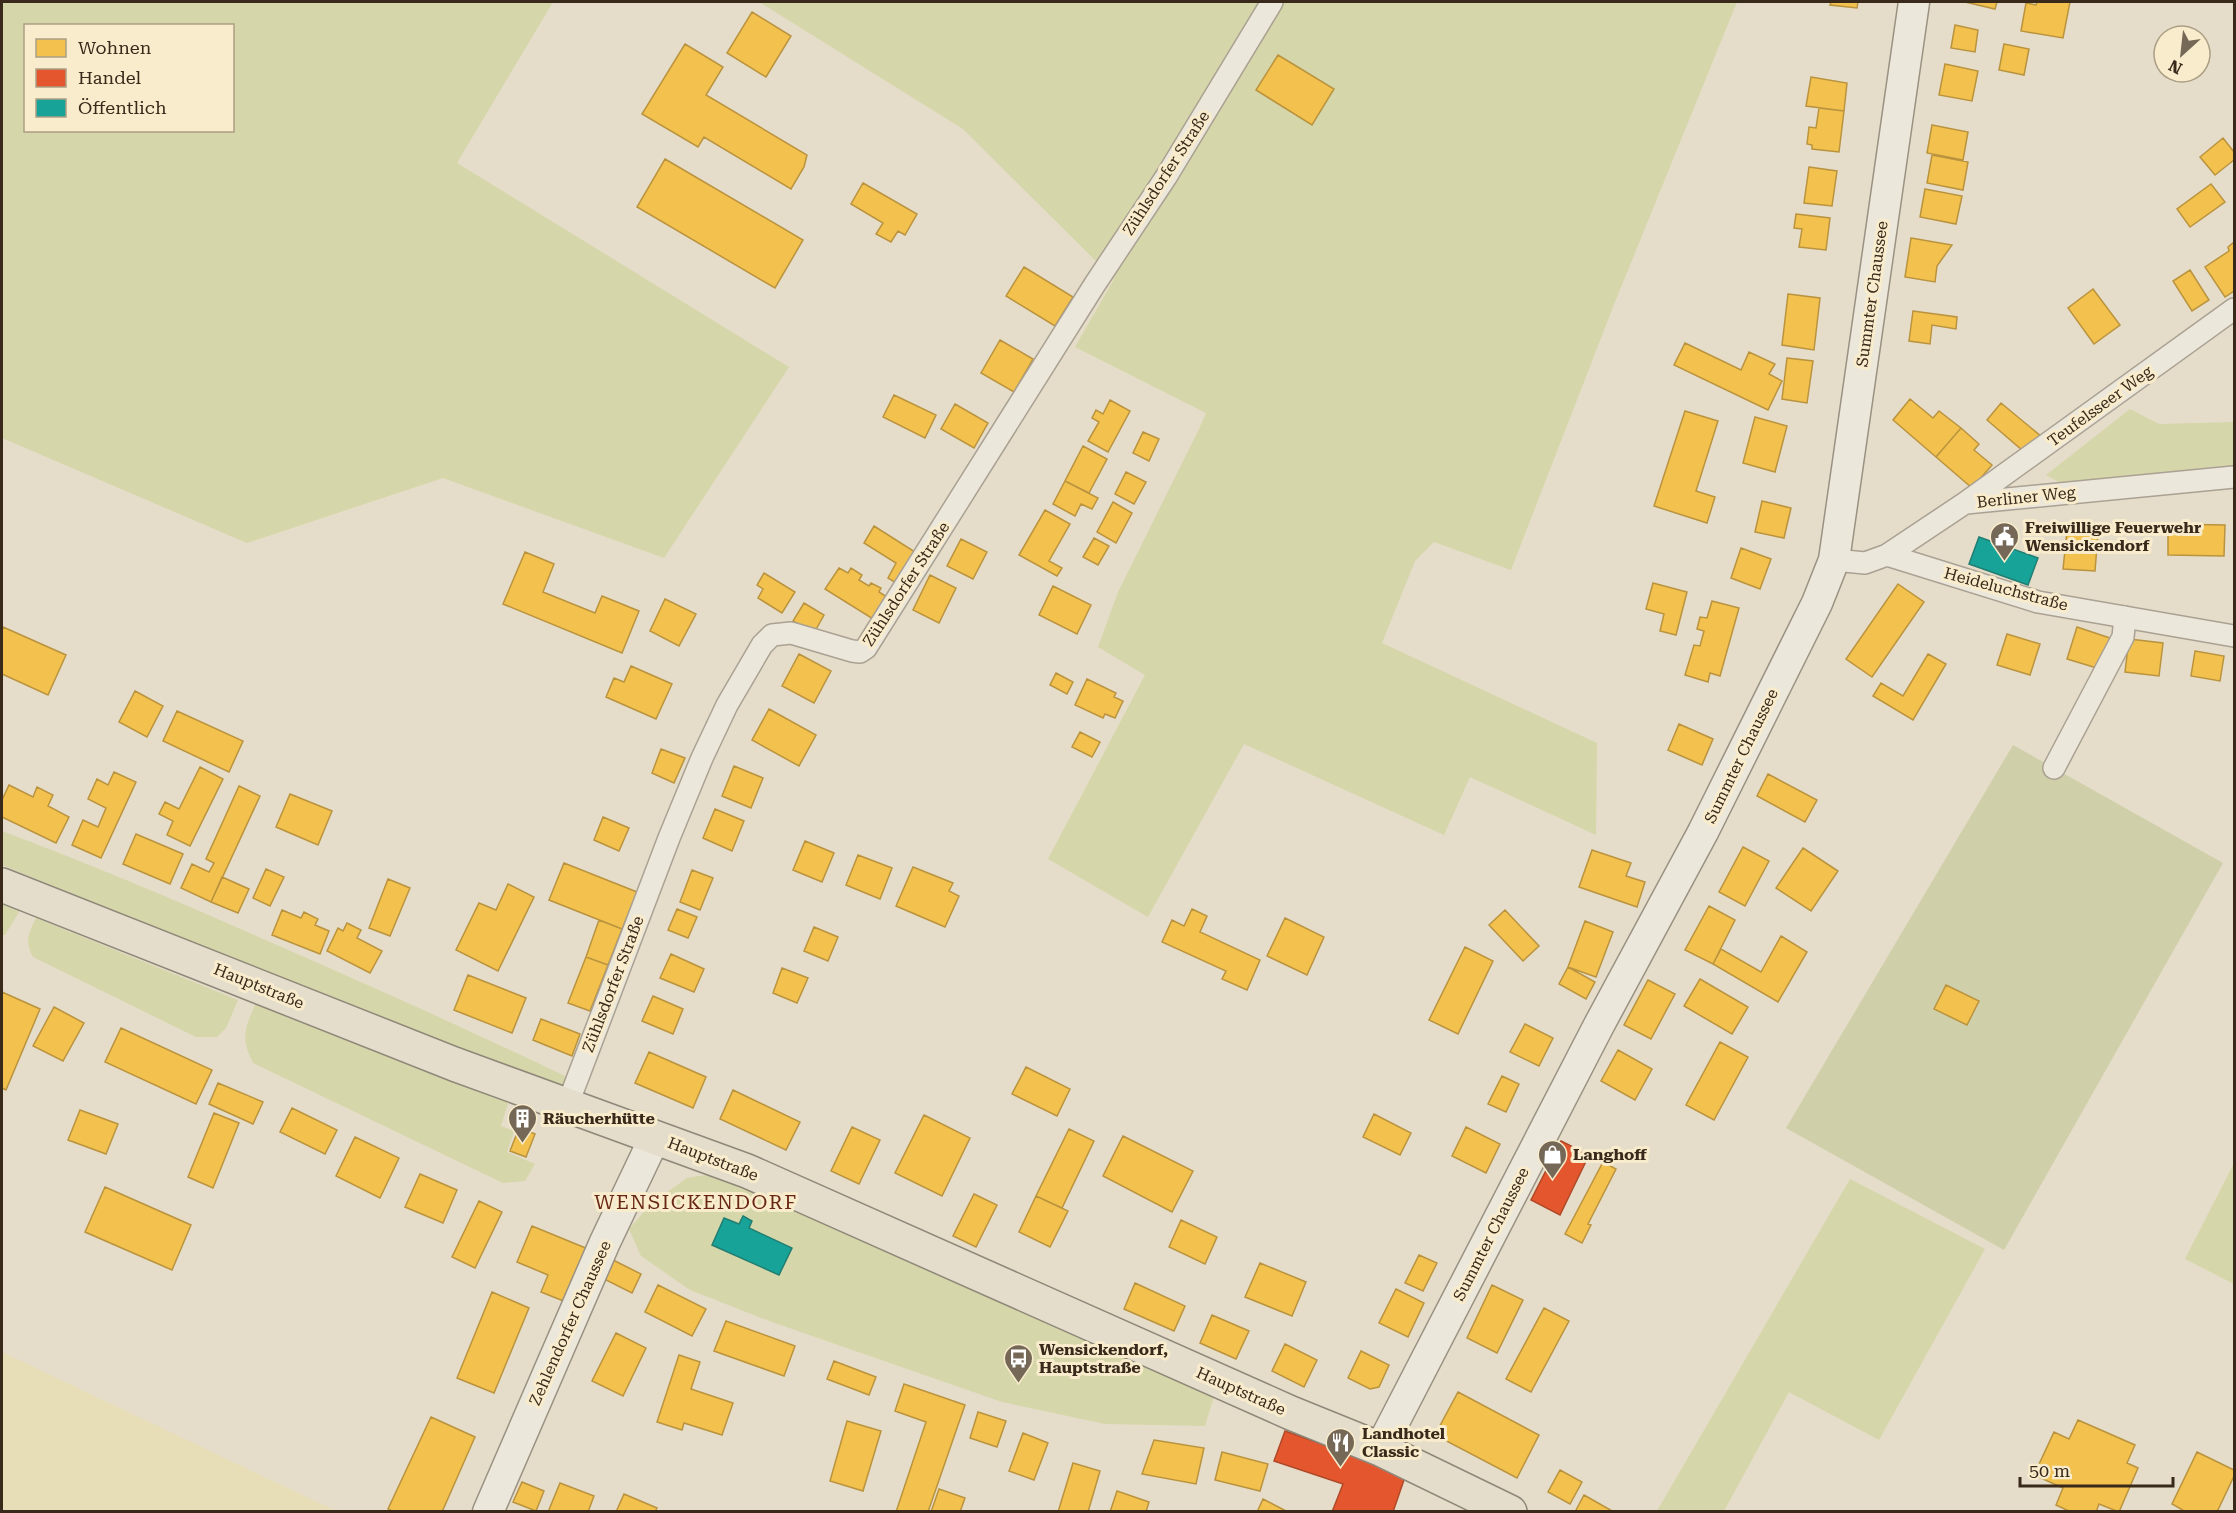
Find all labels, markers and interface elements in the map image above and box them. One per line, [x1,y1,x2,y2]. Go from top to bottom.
legend [24,24,234,132]
north arrow [2152,24,2212,84]
text: Wohnen [78,37,152,58]
text: N [2166,56,2185,78]
text: Handel [78,67,141,88]
text: Öffentlich [78,97,167,118]
street label: Zühlsdorfer Straße [1119,107,1213,239]
street label: Summter Chaussee [1852,219,1892,368]
street label: Teufelsseer Weg [2044,361,2157,450]
street label: Berliner Weg [1976,482,2077,512]
street label: Zühlsdorfer Straße [859,518,953,650]
place label: Freiwillige Feuerwehr Wensickendorf [2025,518,2201,555]
public building icon: Freiwillige Feuerwehr Wensickendorf [1988,520,2020,562]
street label: Heideluchstraße [1942,563,2070,615]
street label: Summter Chaussee [1700,685,1782,826]
street label: Zühlsdorfer Straße [578,913,648,1055]
street label: Hauptstraße [211,959,307,1013]
building icon: Räucherhütte [506,1102,538,1144]
place label: Räucherhütte [543,1109,655,1128]
street label: Hauptstraße [665,1133,761,1185]
shop icon: Langhoff [1536,1138,1568,1180]
place label: Langhoff [1573,1145,1647,1164]
street label: Summter Chaussee [1449,1164,1533,1304]
district label: WENSICKENDORF [594,1190,798,1214]
street label: Zehlendorfer Chaussee [525,1238,615,1408]
place label: Wensickendorf, Hauptstraße [1039,1340,1168,1377]
bus stop icon: Wensickendorf, Hauptstraße [1002,1342,1034,1384]
street label: Hauptstraße [1193,1363,1289,1419]
place label: Landhotel Classic [1362,1424,1446,1461]
restaurant icon: Landhotel Classic [1325,1426,1357,1468]
scale bar [2020,1450,2173,1488]
text: 50 m [2029,1460,2070,1481]

